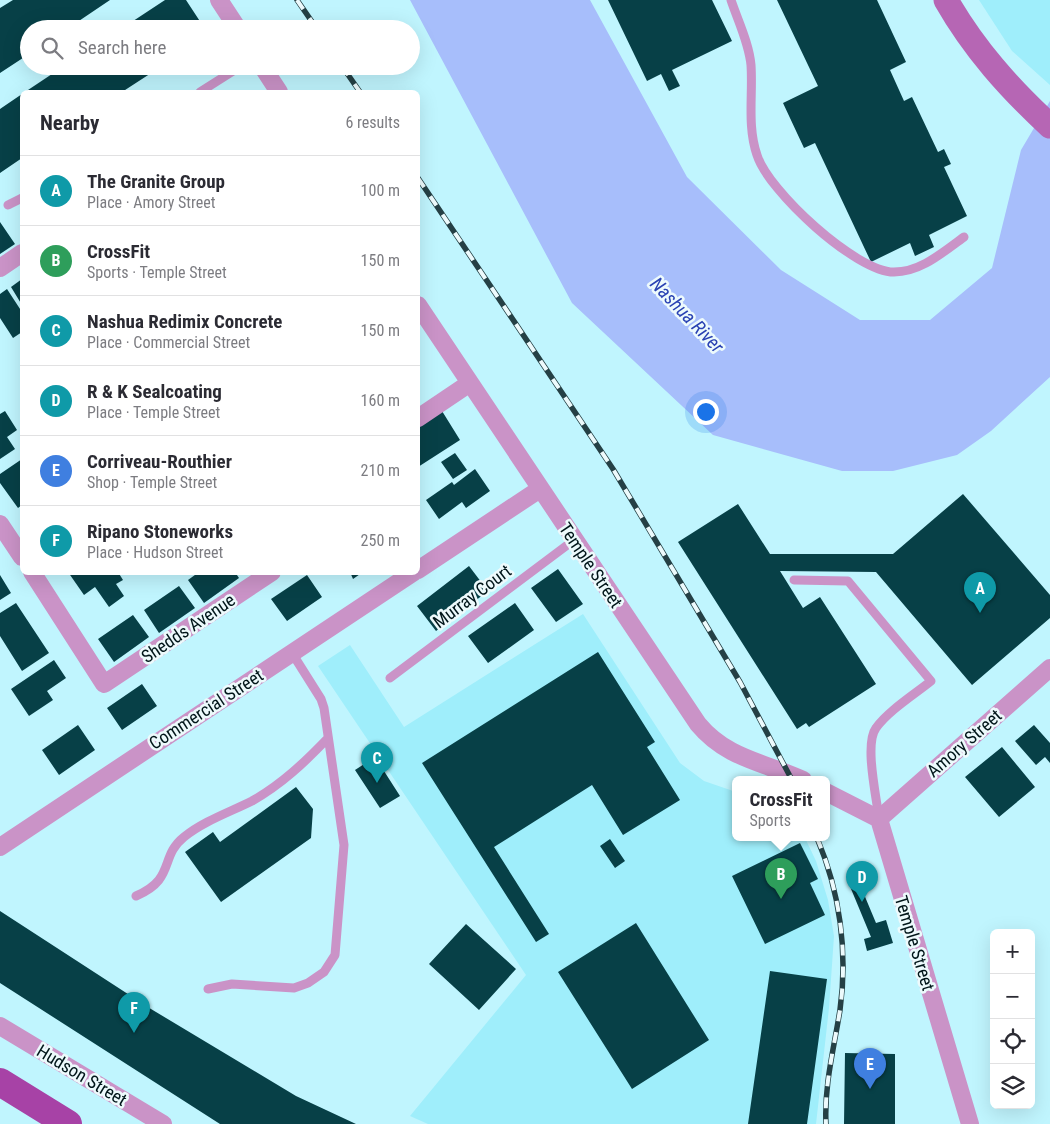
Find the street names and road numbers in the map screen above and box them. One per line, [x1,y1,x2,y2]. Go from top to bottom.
street label: Temple Street [555,518,627,612]
street label: Murray Court [429,560,515,632]
street label: Shedds Avenue [137,589,239,667]
street label: Commercial Street [145,664,267,754]
street label: Amory Street [922,705,1006,781]
street label: Temple Street [891,893,939,993]
street label: Hudson Street [33,1040,131,1110]

